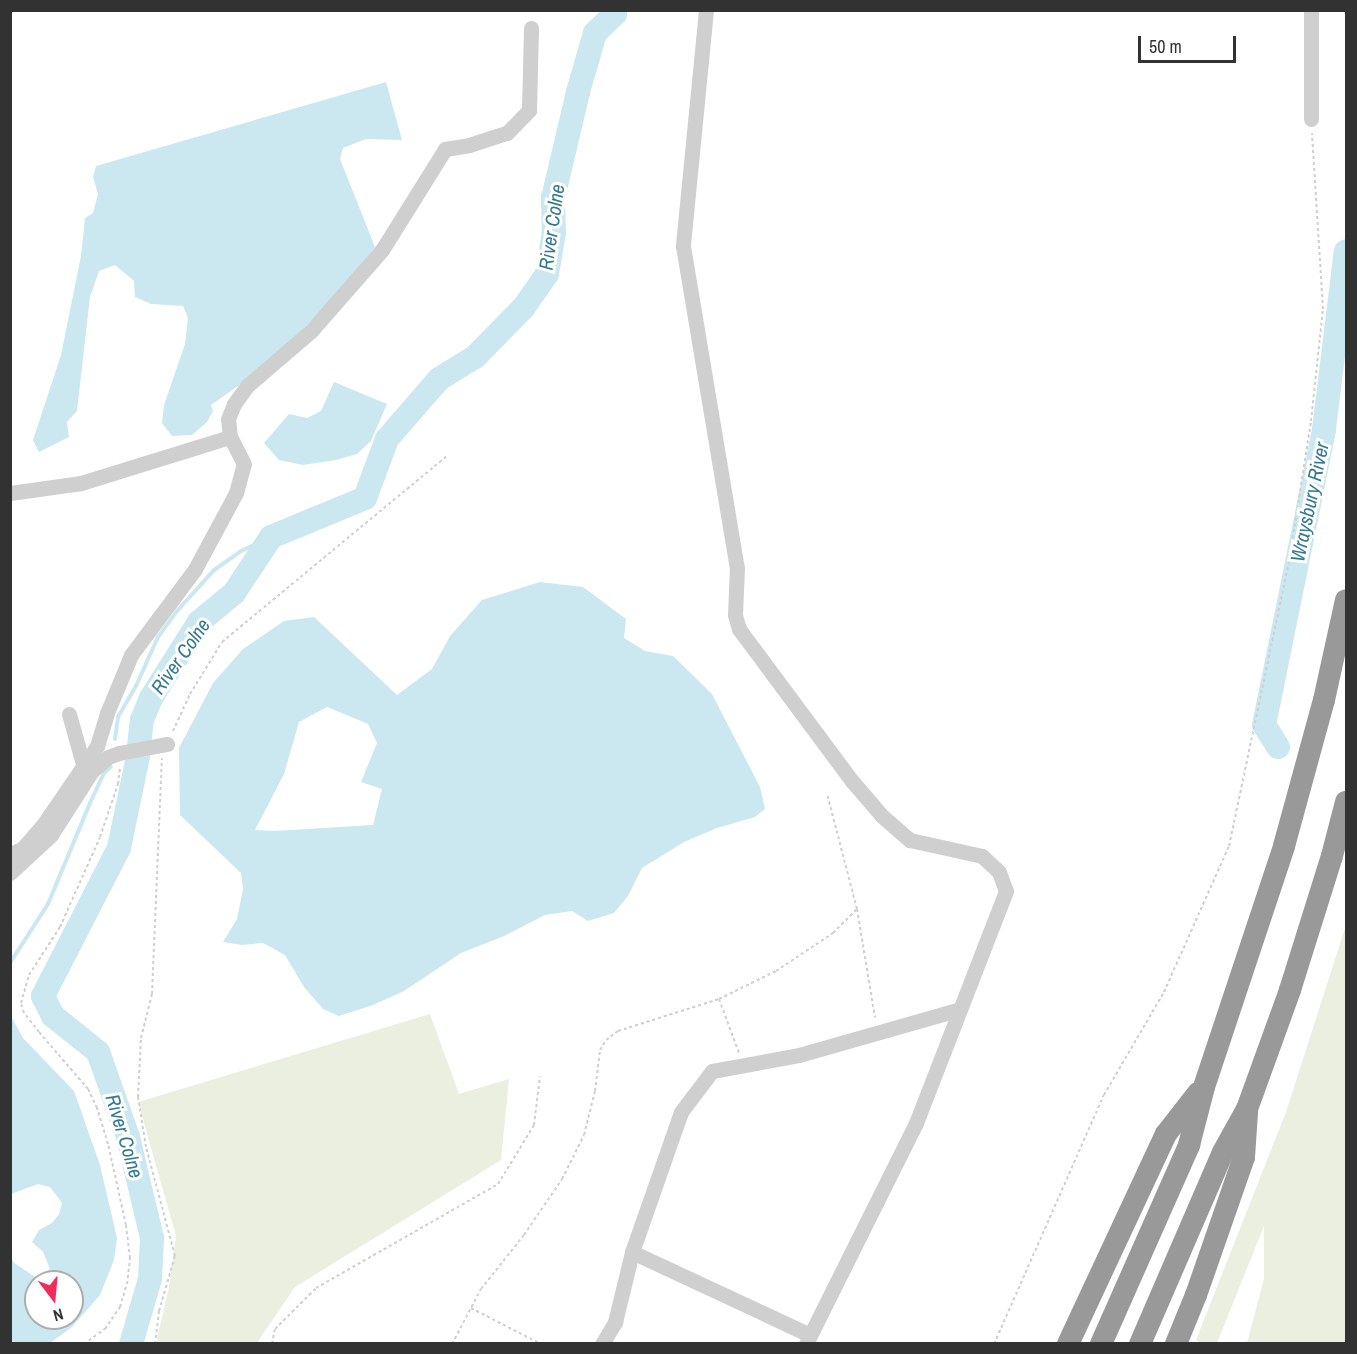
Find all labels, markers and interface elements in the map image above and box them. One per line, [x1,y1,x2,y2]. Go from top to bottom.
scale bar [1141,24,1238,62]
text: 50 m [1149,34,1182,59]
water label: River Colne [533,182,569,272]
water label: Wraysbury River [1285,440,1333,564]
water label: River Colne [145,614,215,698]
water label: River Colne [101,1091,149,1181]
north arrow [24,1270,84,1330]
text: N [51,1303,66,1327]

